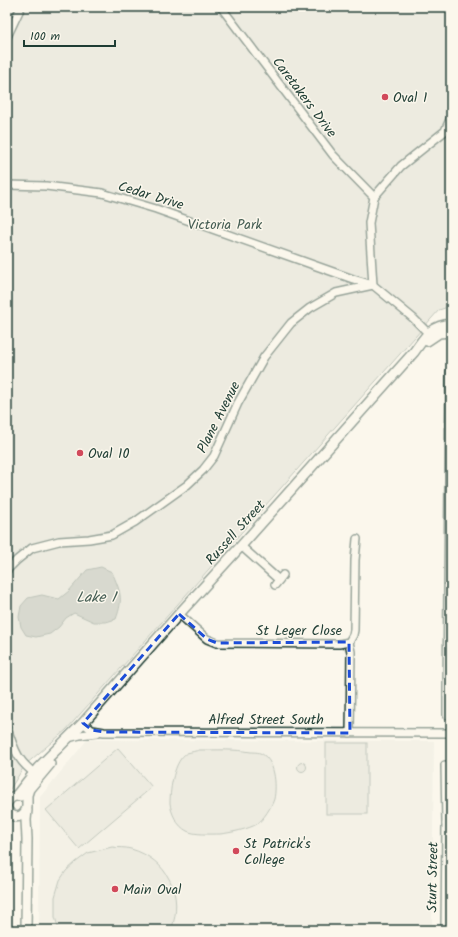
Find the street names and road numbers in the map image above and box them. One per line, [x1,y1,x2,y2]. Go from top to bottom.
street label: Caretakers Drive [266,53,342,143]
street label: Cedar Drive [115,176,187,217]
street label: Plane Avenue [191,377,247,457]
street label: Russell Street [200,495,271,570]
street label: St Leger Close [256,620,343,642]
street label: Alfred Street South [208,709,324,731]
street label: Sturt Street [421,841,445,913]

